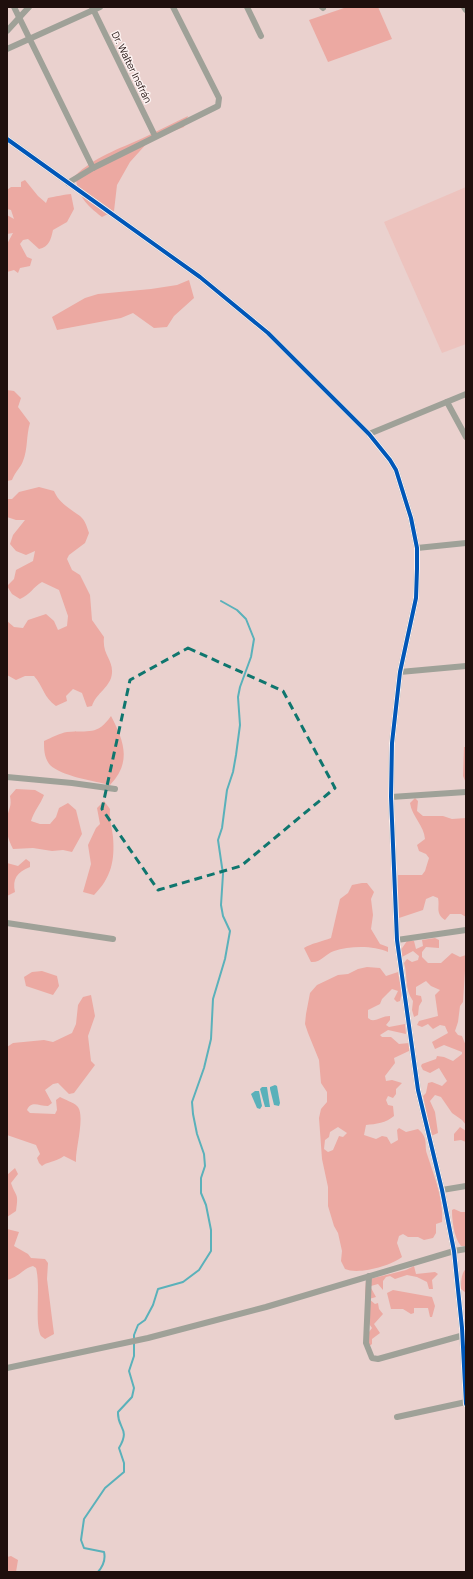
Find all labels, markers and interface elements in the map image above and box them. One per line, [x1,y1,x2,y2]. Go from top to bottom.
street label: Dr. Walter Insfrán [109,29,155,105]

